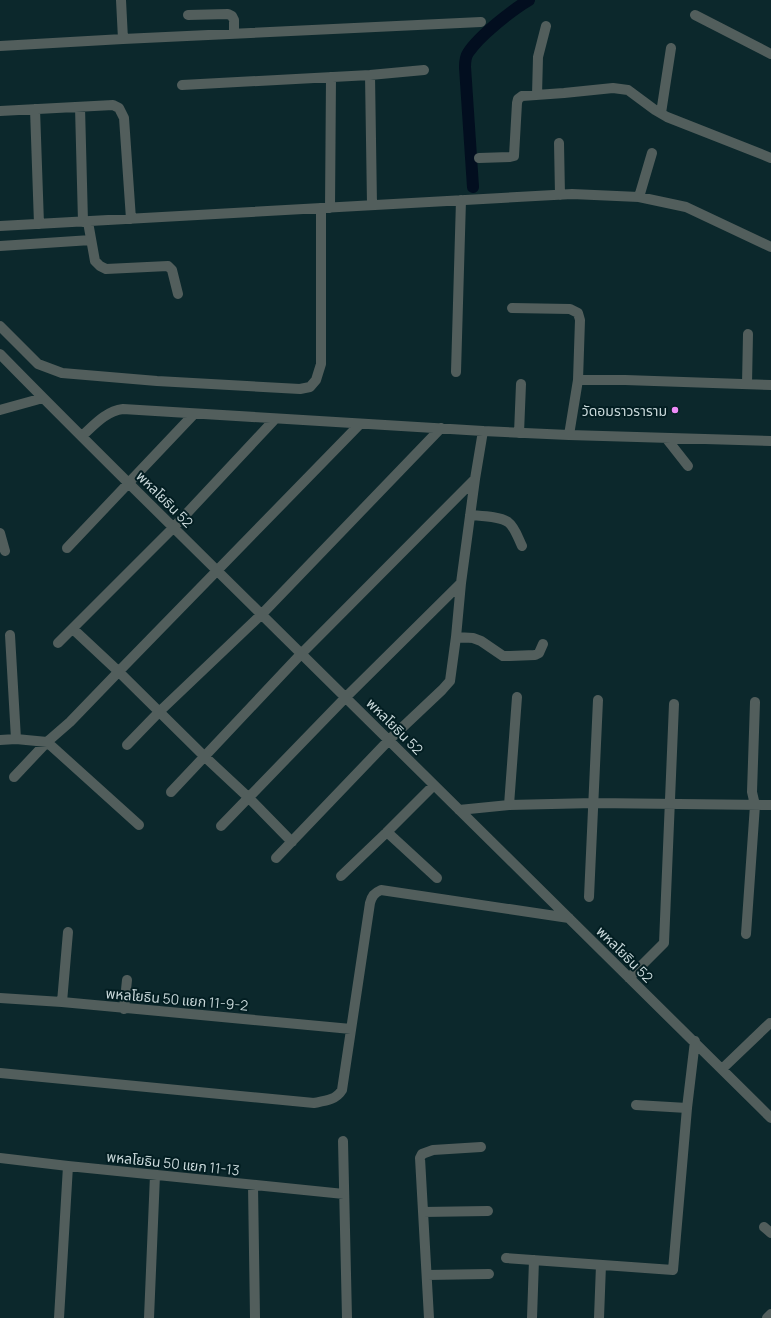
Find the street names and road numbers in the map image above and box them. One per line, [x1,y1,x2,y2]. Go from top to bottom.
street label: พหลโยธิน 52 [133,467,197,531]
street label: พหลโยธิน 52 [363,694,427,758]
street label: พหลโยธิน 52 [593,922,657,986]
street label: พหลโยธิน 50 แยก 11-9-2 [105,983,249,1015]
street label: พหลโยธิน 50 แยก 11-13 [106,1147,240,1179]

